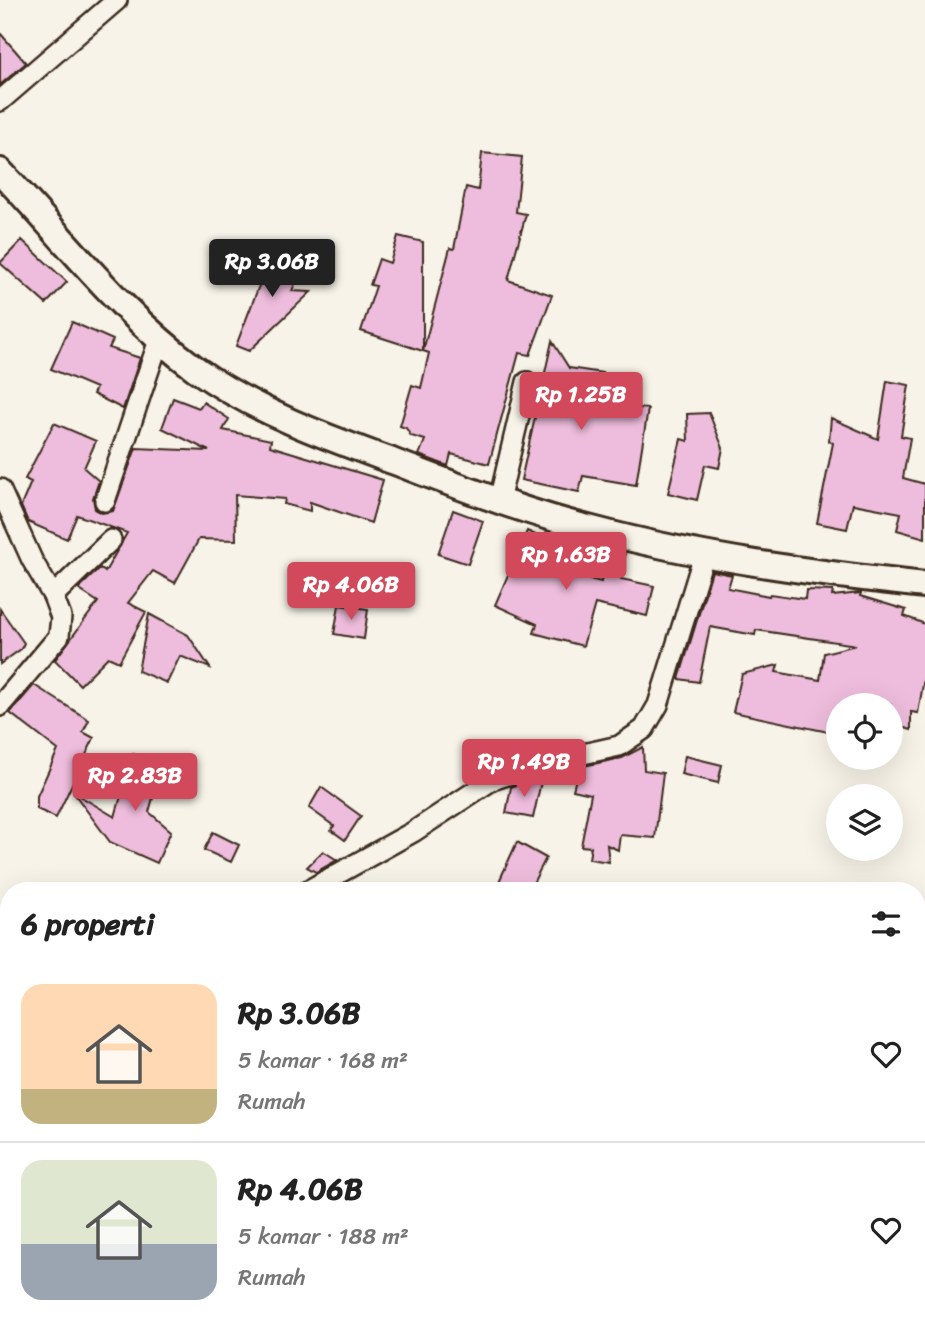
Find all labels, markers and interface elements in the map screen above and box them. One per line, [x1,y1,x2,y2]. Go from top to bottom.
pin: Rp 3.06B [200,240,344,299]
text: Rp 3.06B [225,241,319,282]
pin: Rp 1.25B [509,372,653,432]
text: Rp 1.25B [536,374,626,415]
pin: Rp 1.63B [494,532,638,592]
text: Rp 1.63B [521,534,611,575]
pin: Rp 4.06B [279,562,423,622]
text: Rp 4.06B [303,564,399,605]
map controls [826,693,903,861]
button: locate [826,693,903,770]
pin: Rp 1.49B [452,740,596,799]
text: Rp 1.49B [478,741,570,782]
pin: Rp 2.83B [63,754,207,813]
text: Rp 2.83B [88,755,182,796]
button: layers [826,784,903,861]
text: 6 properti [21,897,154,951]
icon: filters [867,905,905,943]
text: Rp 3.06B [238,986,360,1040]
icon: home [77,1012,161,1096]
icon: heart [867,1035,905,1073]
text: 5 kamar · 168 m² [238,1040,408,1081]
text: Rumah [238,1081,306,1122]
text: Rp 4.06B [238,1162,363,1216]
icon: home [77,1188,161,1272]
icon: heart [867,1211,905,1249]
text: 5 kamar · 188 m² [238,1216,409,1257]
text: Rumah [238,1257,306,1298]

